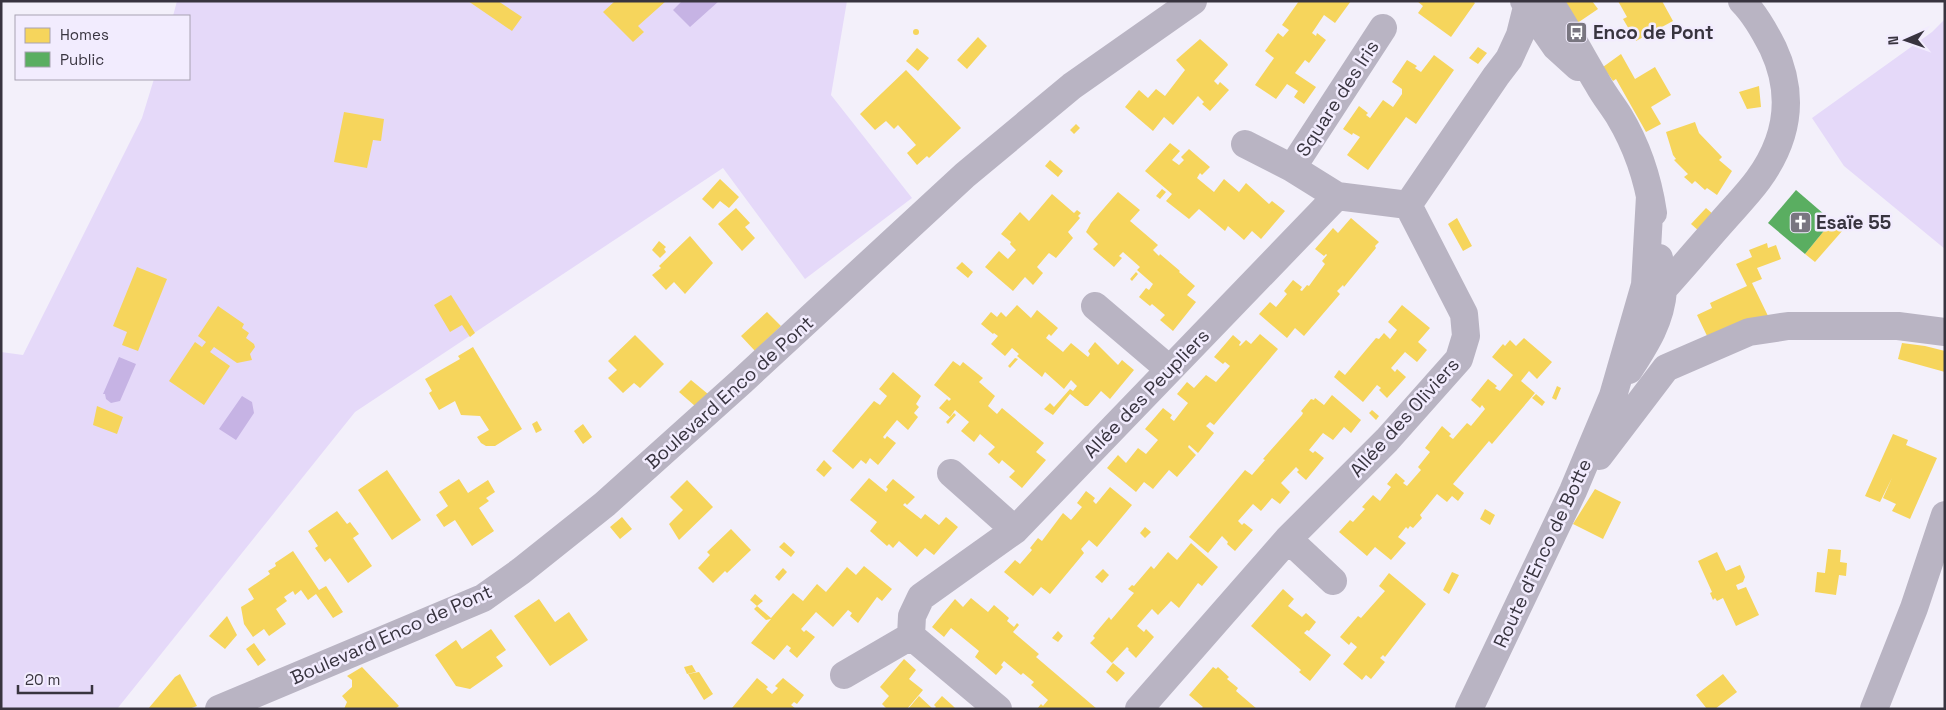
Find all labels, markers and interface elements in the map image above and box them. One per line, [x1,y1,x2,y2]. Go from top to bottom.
legend [15,15,190,80]
north arrow [1881,15,1931,65]
bus stop icon: Enco de Pont [1565,20,1589,44]
place label: Enco de Pont [1593,20,1714,45]
text: Homes [60,25,109,44]
street label: Square des Iris [1290,35,1384,161]
text: N [1884,35,1902,45]
text: Public [60,50,104,69]
church icon: Esaïe 55 [1788,210,1812,234]
place label: Esaïe 55 [1816,210,1891,235]
street label: Boulevard Enco de Pont [640,310,819,475]
street label: Allée des Peupliers [1078,323,1215,463]
street label: Allée des Oliviers [1344,352,1465,482]
street label: Route d'Enco de Botte [1488,455,1597,652]
street label: Boulevard Enco de Pont [287,579,496,690]
scale bar [18,662,91,694]
text: 20 m [25,670,60,689]

